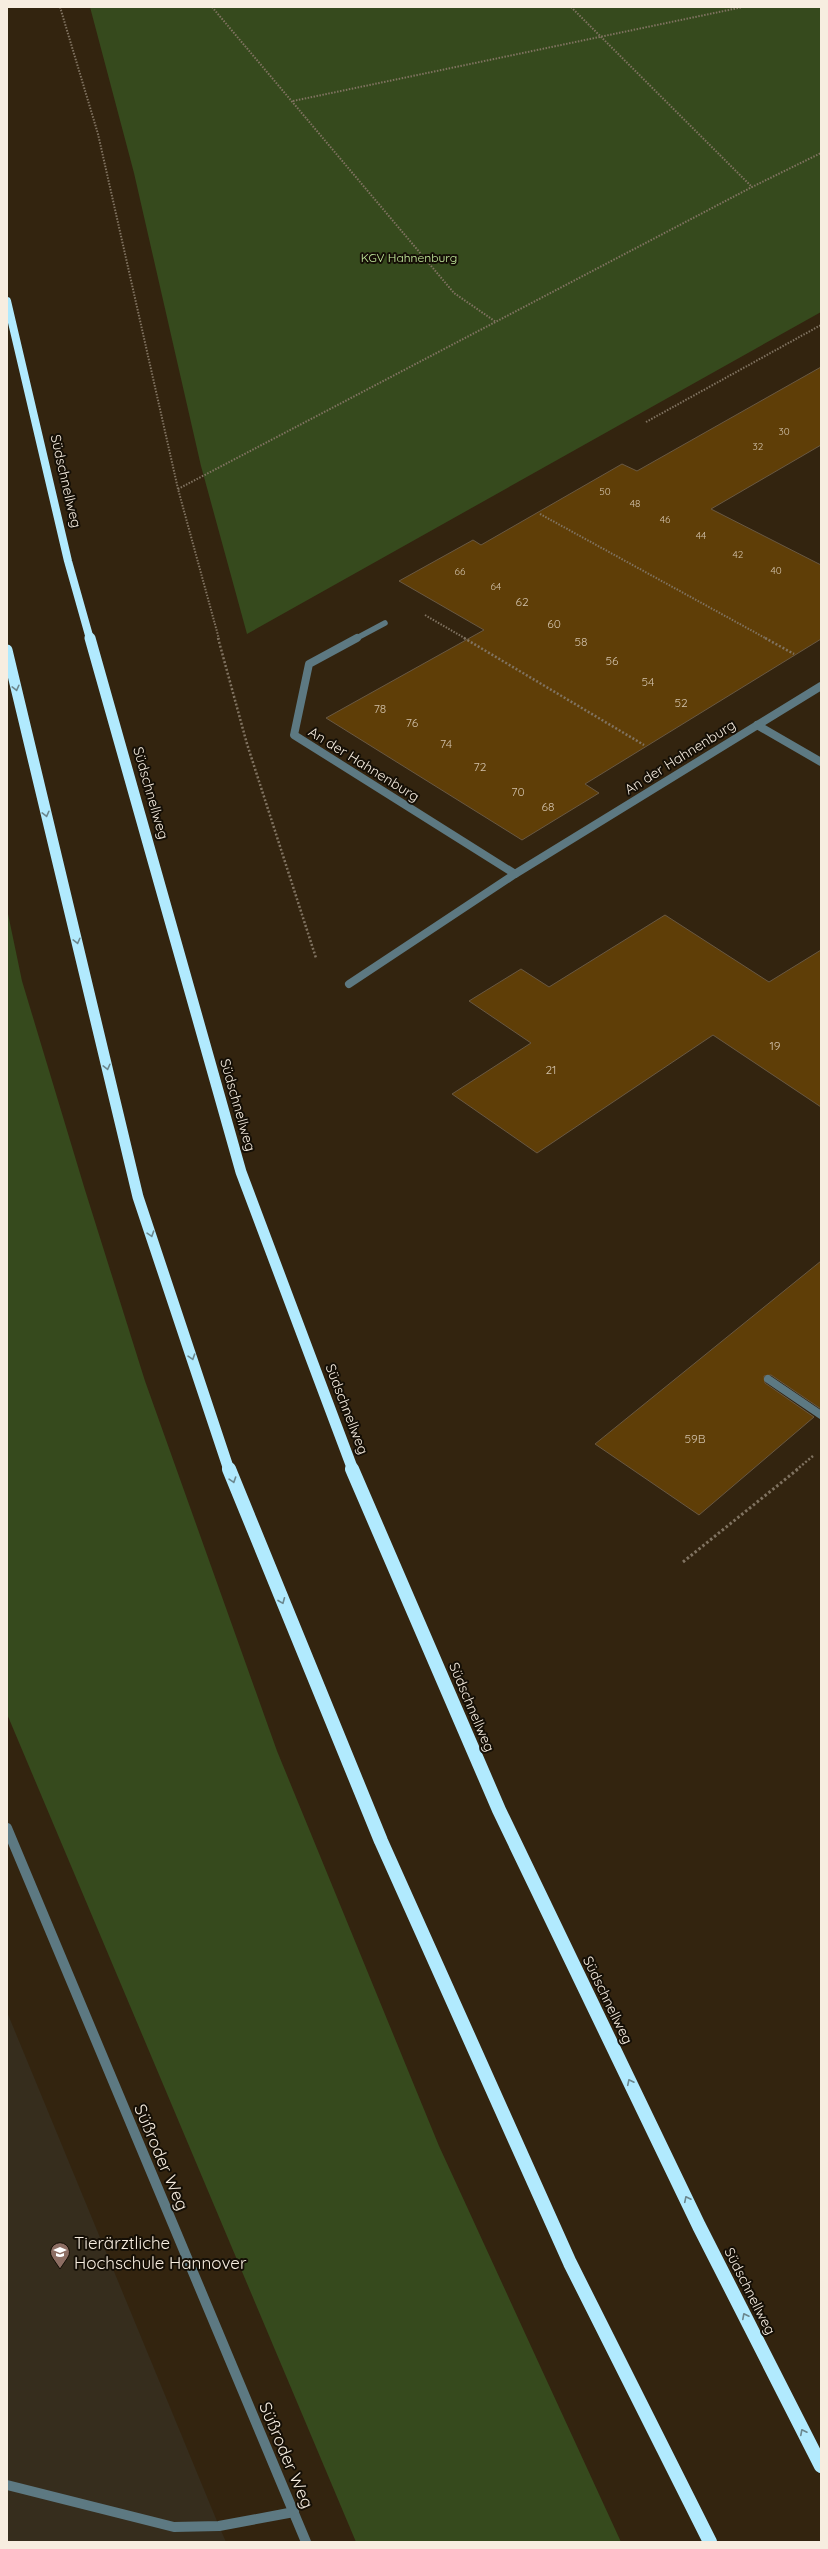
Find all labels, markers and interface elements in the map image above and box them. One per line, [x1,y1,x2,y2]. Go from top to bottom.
park label: KGV Hahnenburg [361,250,457,265]
house number: 30 [778,425,790,438]
street label: Südschnellweg [46,432,86,530]
house number: 32 [753,440,764,453]
house number: 50 [599,485,611,498]
house number: 48 [630,497,640,510]
house number: 46 [660,513,671,526]
house number: 44 [696,529,706,542]
house number: 42 [733,548,744,561]
house number: 40 [770,564,782,577]
house number: 66 [455,565,466,578]
house number: 64 [491,580,501,593]
house number: 62 [515,594,529,609]
house number: 60 [547,616,561,631]
house number: 58 [574,634,588,649]
house number: 56 [606,653,619,668]
house number: 54 [642,674,654,689]
one-way arrow [11,684,20,691]
house number: 52 [674,695,688,710]
house number: 78 [374,701,386,716]
house number: 76 [406,715,419,730]
street label: An der Hahnenburg [621,716,739,798]
street label: An der Hahnenburg [305,723,423,805]
house number: 74 [440,736,452,751]
street label: Südschnellweg [129,745,173,841]
house number: 72 [474,759,487,774]
house number: 70 [511,784,525,799]
house number: 68 [542,799,554,814]
one-way arrow [42,811,50,818]
one-way arrow [72,938,80,944]
house number: 19 [769,1038,781,1053]
street label: Südschnellweg [216,1057,260,1153]
house number: 21 [545,1062,557,1077]
one-way arrow [103,1064,111,1070]
one-way arrow [146,1230,154,1237]
one-way arrow [187,1353,196,1360]
street label: Südschnellweg [321,1361,373,1457]
house number: 59B [684,1431,706,1446]
one-way arrow [228,1477,237,1484]
one-way arrow [277,1597,285,1604]
street label: Südschnellweg [445,1660,499,1754]
street label: Südschnellweg [579,1953,637,2047]
one-way arrow [627,2079,635,2087]
street label: Süßroder Weg [130,2101,194,2213]
one-way arrow [684,2196,692,2204]
place label: Tierärztliche Hochschule Hannover [74,2232,247,2273]
school or university icon: Tierärztliche Hochschule Hannover [49,2241,71,2269]
street label: Südschnellweg [720,2244,780,2338]
one-way arrow [742,2312,750,2320]
street label: Süßroder Weg [255,2399,319,2511]
one-way arrow [801,2428,808,2436]

